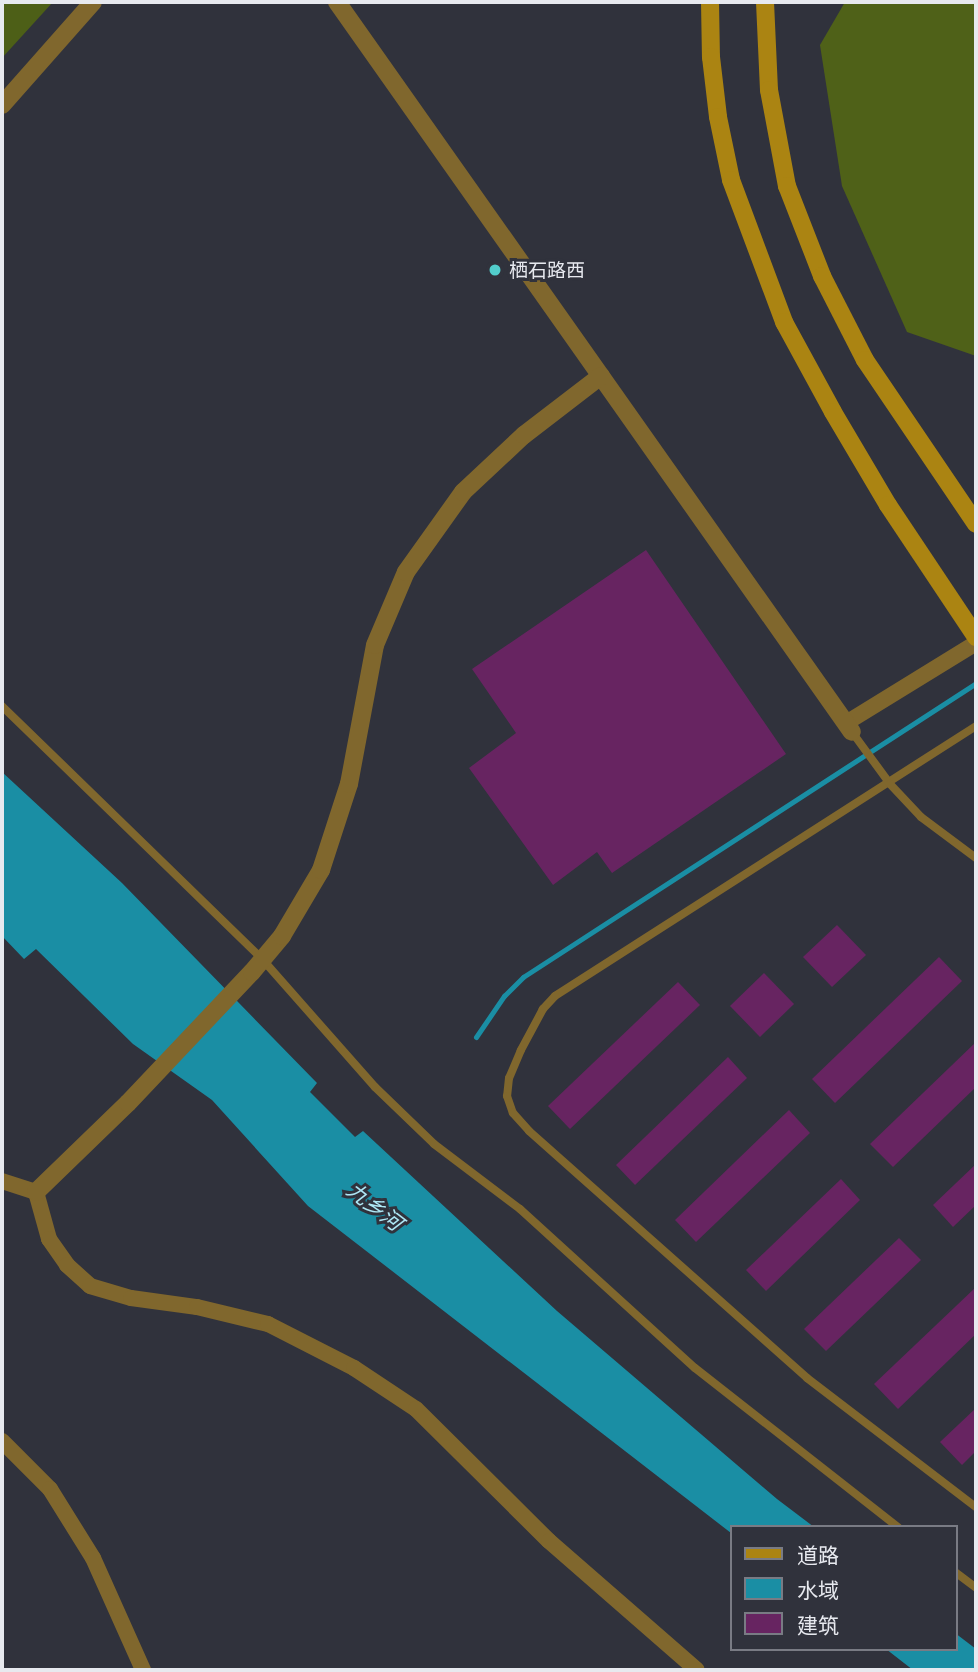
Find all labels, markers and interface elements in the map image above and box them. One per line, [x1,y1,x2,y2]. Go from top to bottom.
place label: 栖石路西 [509,259,585,281]
marker: 栖石路西 [487,262,503,278]
water label: 九乡河 [342,1177,408,1235]
legend [730,1525,957,1651]
text: 道路 [797,1542,839,1567]
text: 水域 [797,1577,839,1602]
text: 建筑 [797,1612,839,1637]

